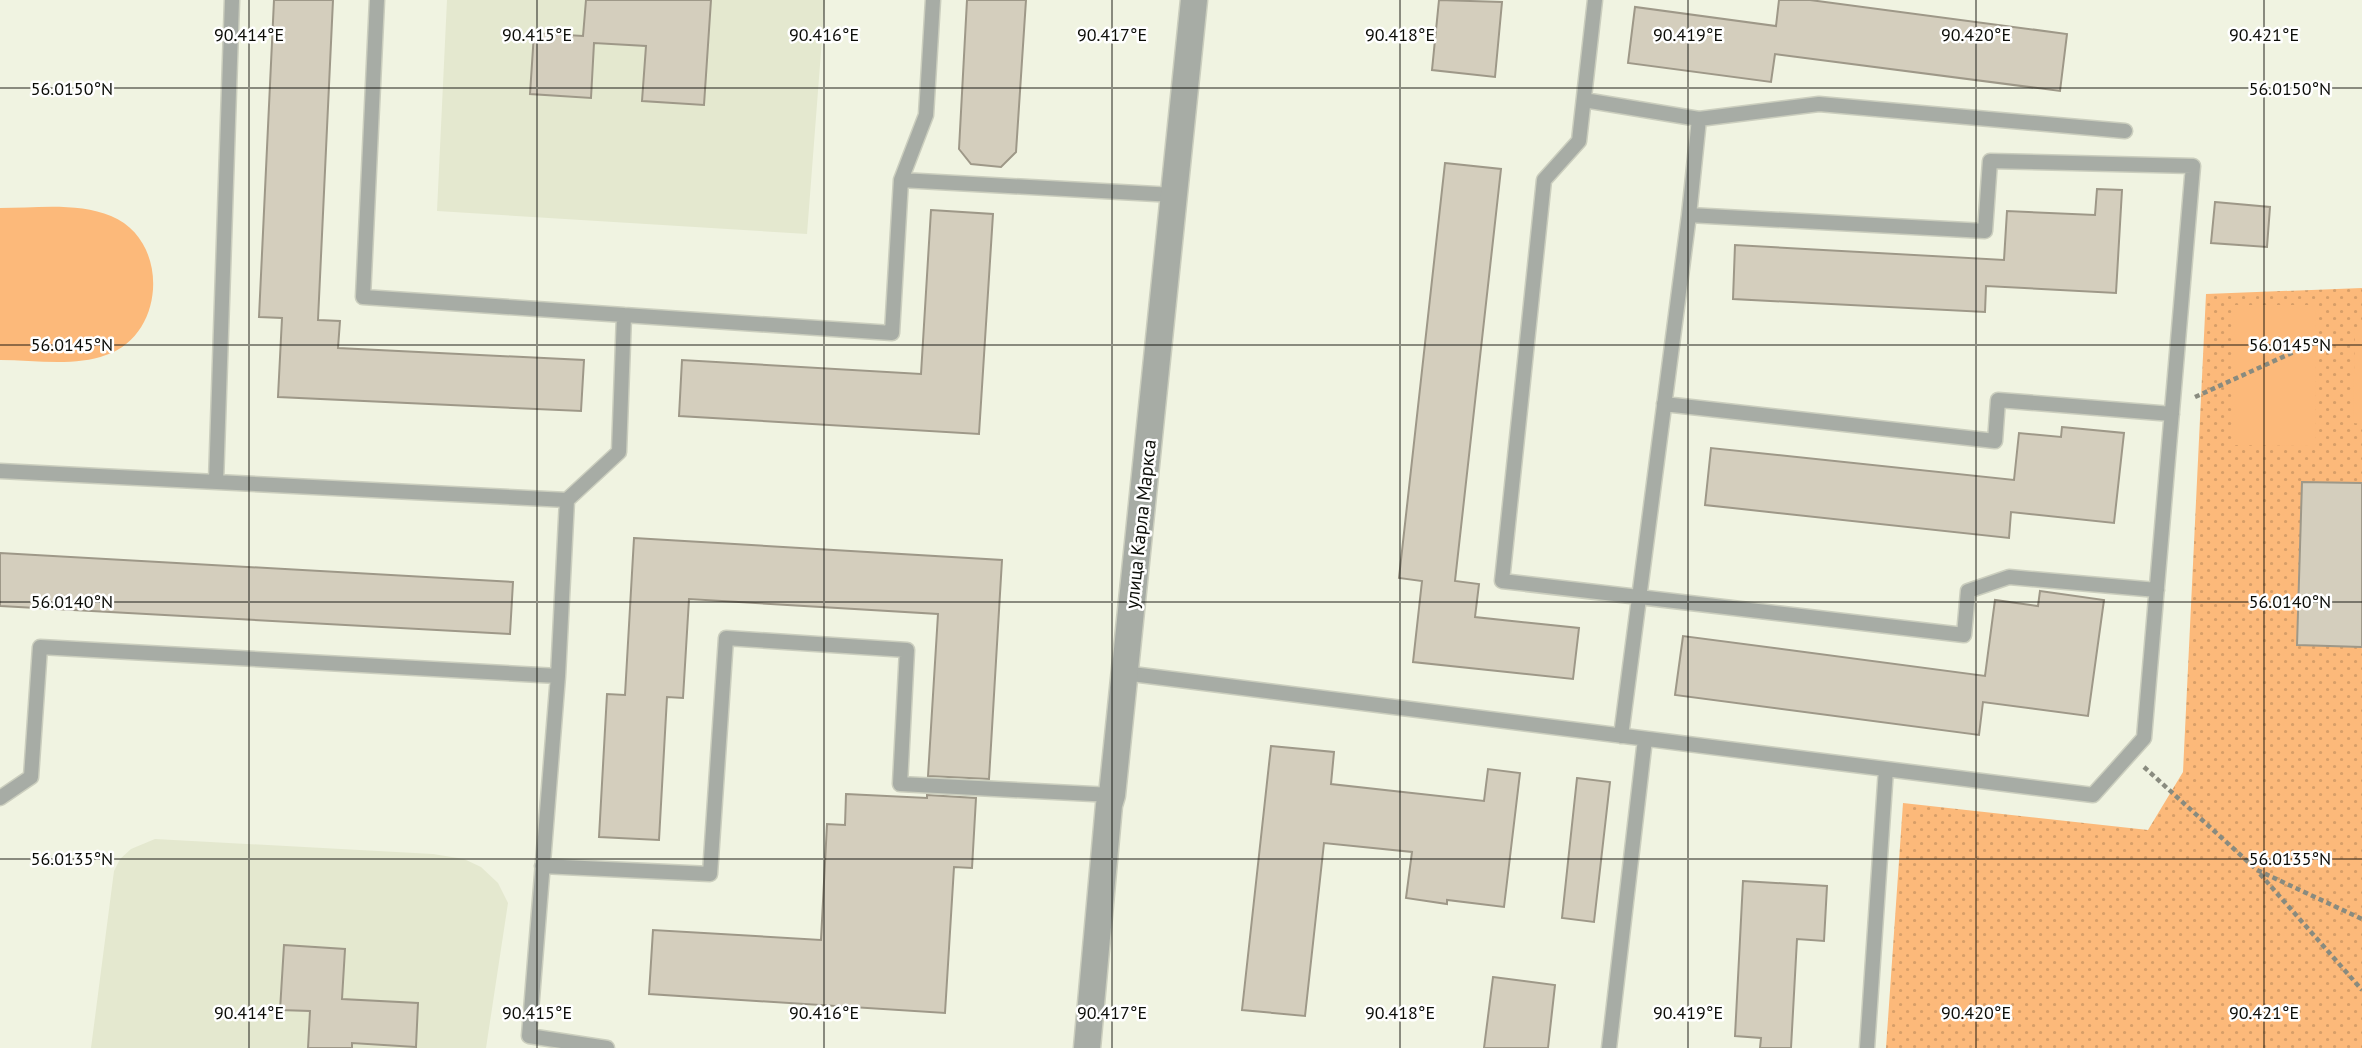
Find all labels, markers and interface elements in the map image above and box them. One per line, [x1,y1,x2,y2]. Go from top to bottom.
text: 90.414°E [214,23,284,46]
text: 90.415°E [502,23,572,46]
text: 90.416°E [789,23,859,46]
text: 90.417°E [1077,23,1147,46]
text: 90.418°E [1365,23,1435,46]
text: 90.419°E [1653,23,1723,46]
text: 90.420°E [1941,23,2011,46]
text: 90.421°E [2229,23,2299,46]
text: 56.0150°N [31,77,113,100]
text: 56.0150°N [2249,77,2331,100]
text: 56.0145°N [31,333,113,356]
text: 56.0145°N [2249,333,2331,356]
street label: улица Карла Маркса [1119,438,1161,610]
text: 56.0140°N [31,590,113,613]
text: 56.0140°N [2249,590,2331,613]
text: 56.0135°N [31,847,113,870]
text: 56.0135°N [2249,847,2331,870]
text: 90.414°E [214,1001,284,1024]
text: 90.415°E [502,1001,572,1024]
text: 90.416°E [789,1001,859,1024]
text: 90.417°E [1077,1001,1147,1024]
text: 90.418°E [1365,1001,1435,1024]
text: 90.419°E [1653,1001,1723,1024]
text: 90.420°E [1941,1001,2011,1024]
text: 90.421°E [2229,1001,2299,1024]

